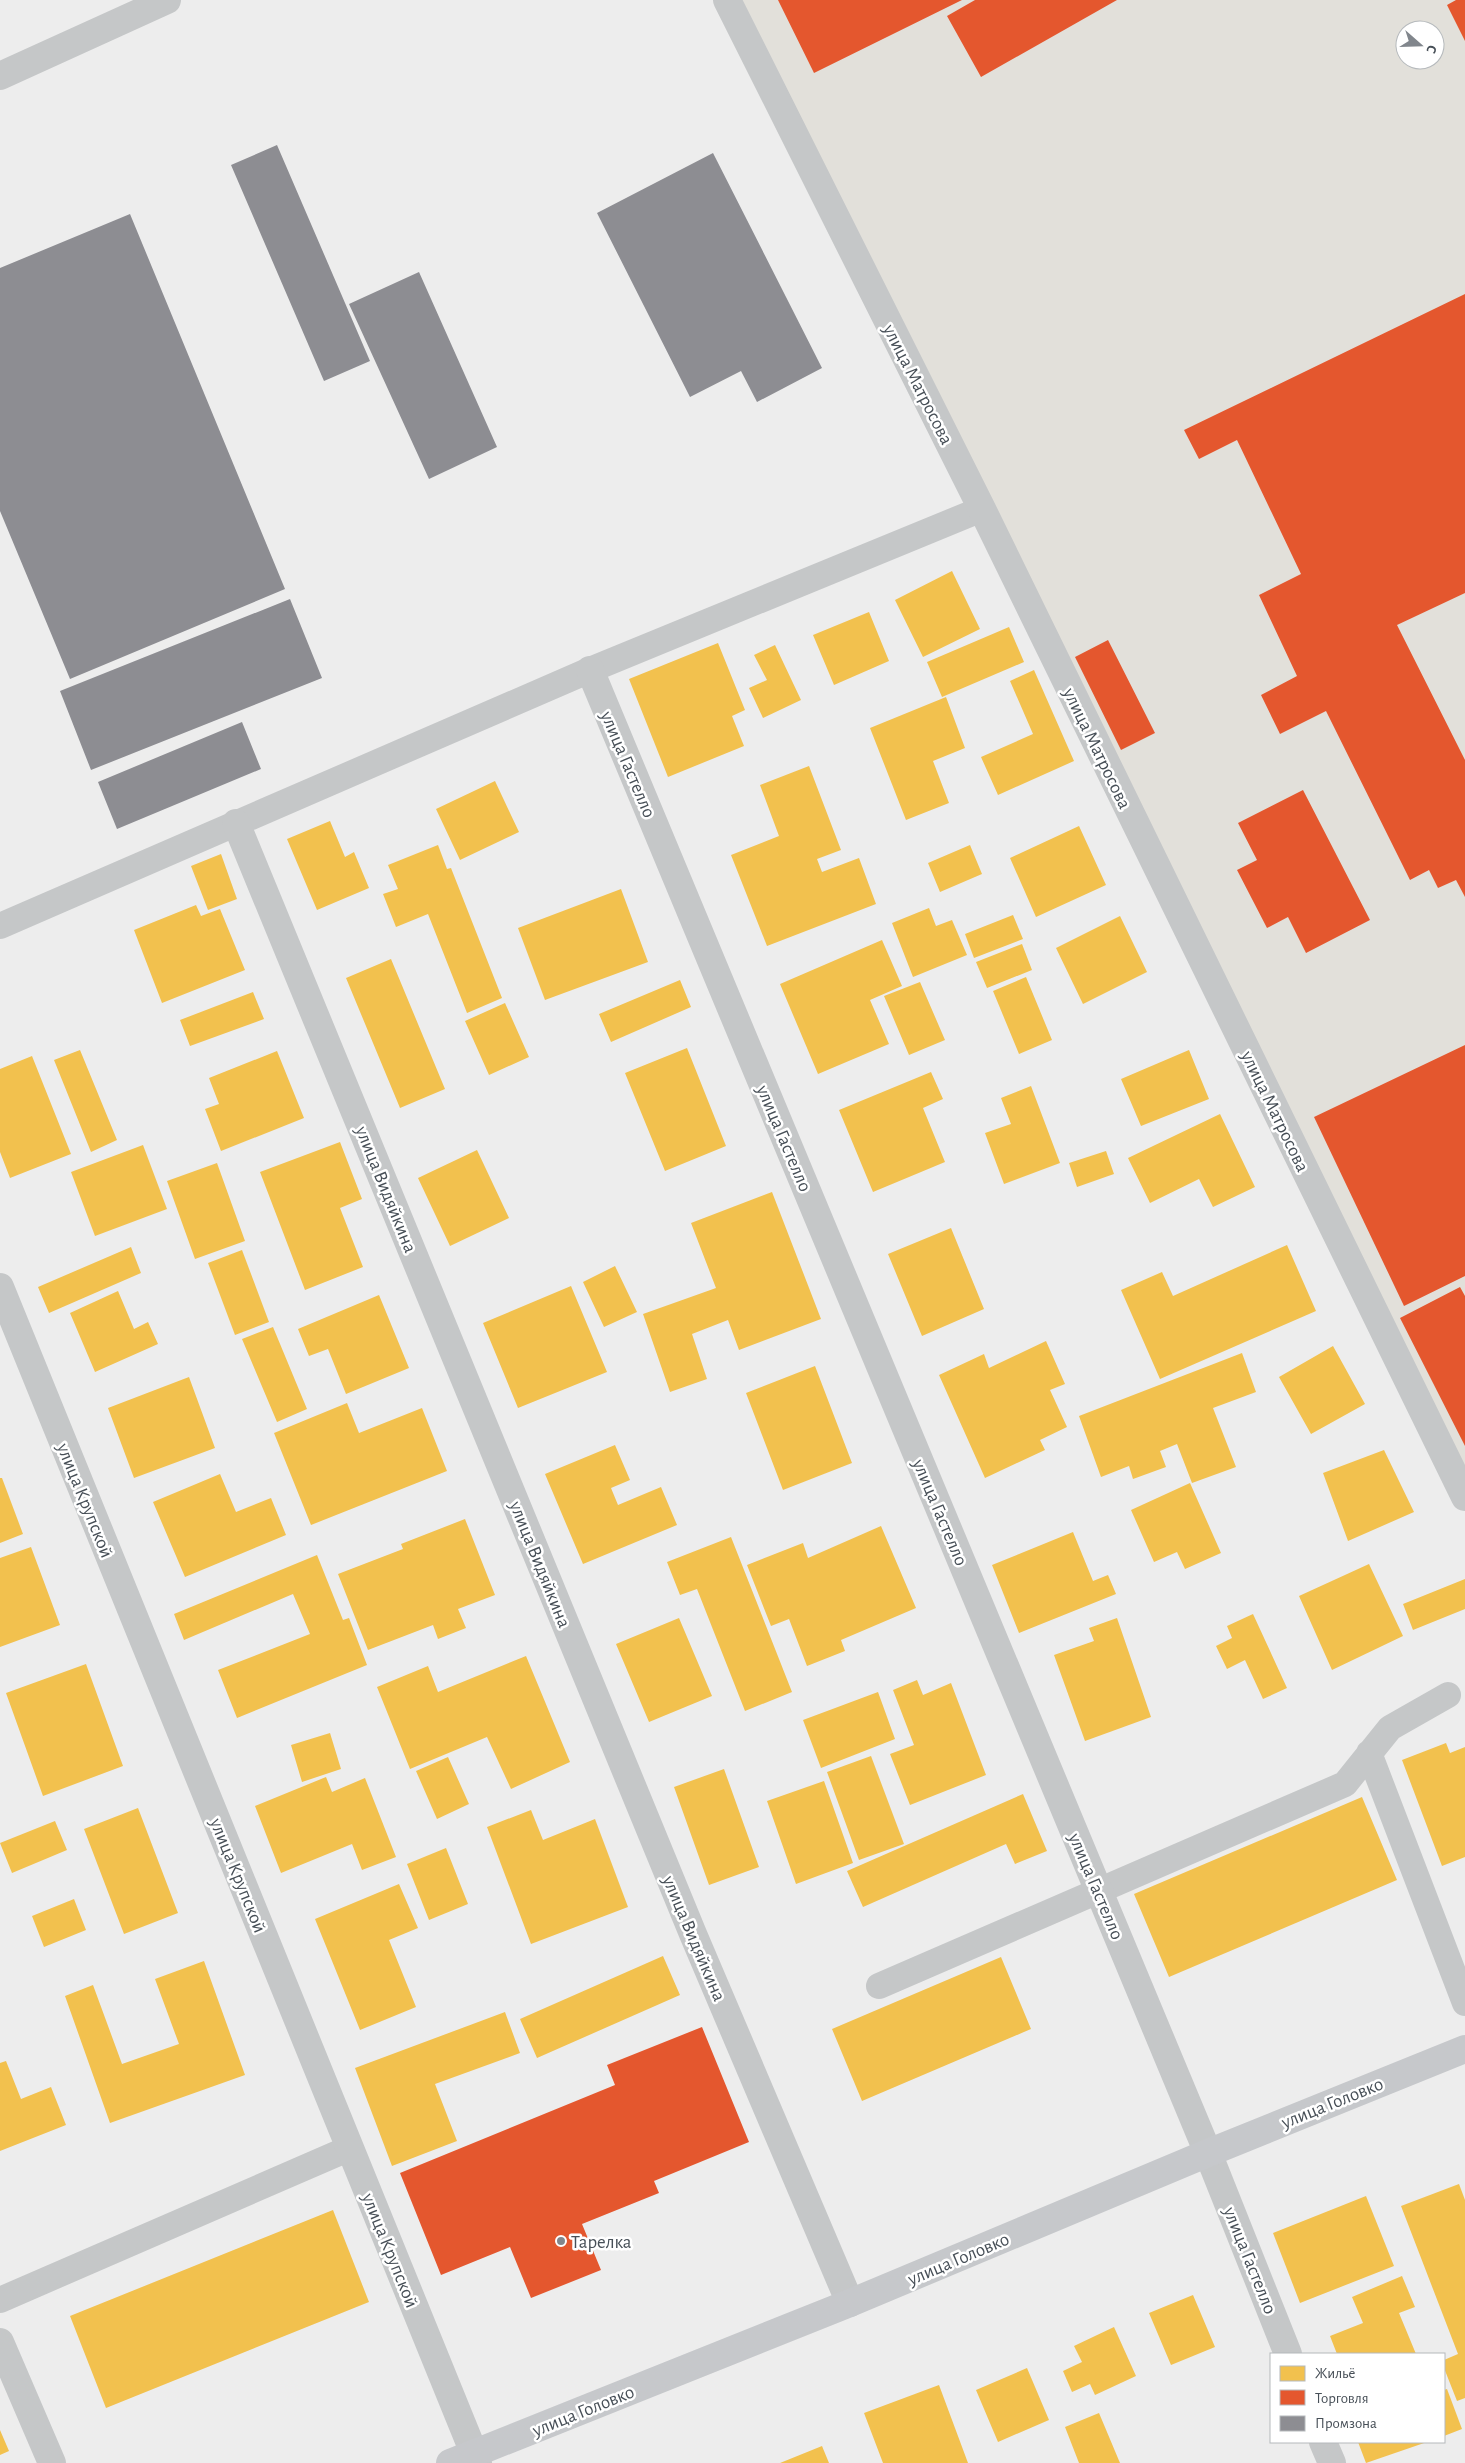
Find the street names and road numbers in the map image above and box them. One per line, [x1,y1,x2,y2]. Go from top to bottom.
street label: улица Матросова [879,321,956,448]
street label: улица Матросова [1059,684,1134,812]
street label: улица Гастелло [596,708,659,821]
street label: улица Матросова [1237,1047,1312,1175]
street label: улица Гастелло [752,1082,815,1195]
street label: улица Видяйкина [351,1123,420,1256]
street label: улица Крупской [53,1440,116,1560]
street label: улица Гастелло [908,1456,971,1569]
street label: улица Видяйкина [505,1498,574,1631]
street label: улица Крупской [206,1815,269,1935]
street label: улица Гастелло [1064,1830,1127,1943]
street label: улица Видяйкина [658,1872,729,2004]
street label: улица Головко [1278,2074,1386,2133]
street label: улица Крупской [358,2190,421,2310]
street label: улица Гастелло [1219,2203,1280,2317]
street label: улица Головко [904,2230,1012,2290]
street label: улица Головко [529,2382,637,2441]

